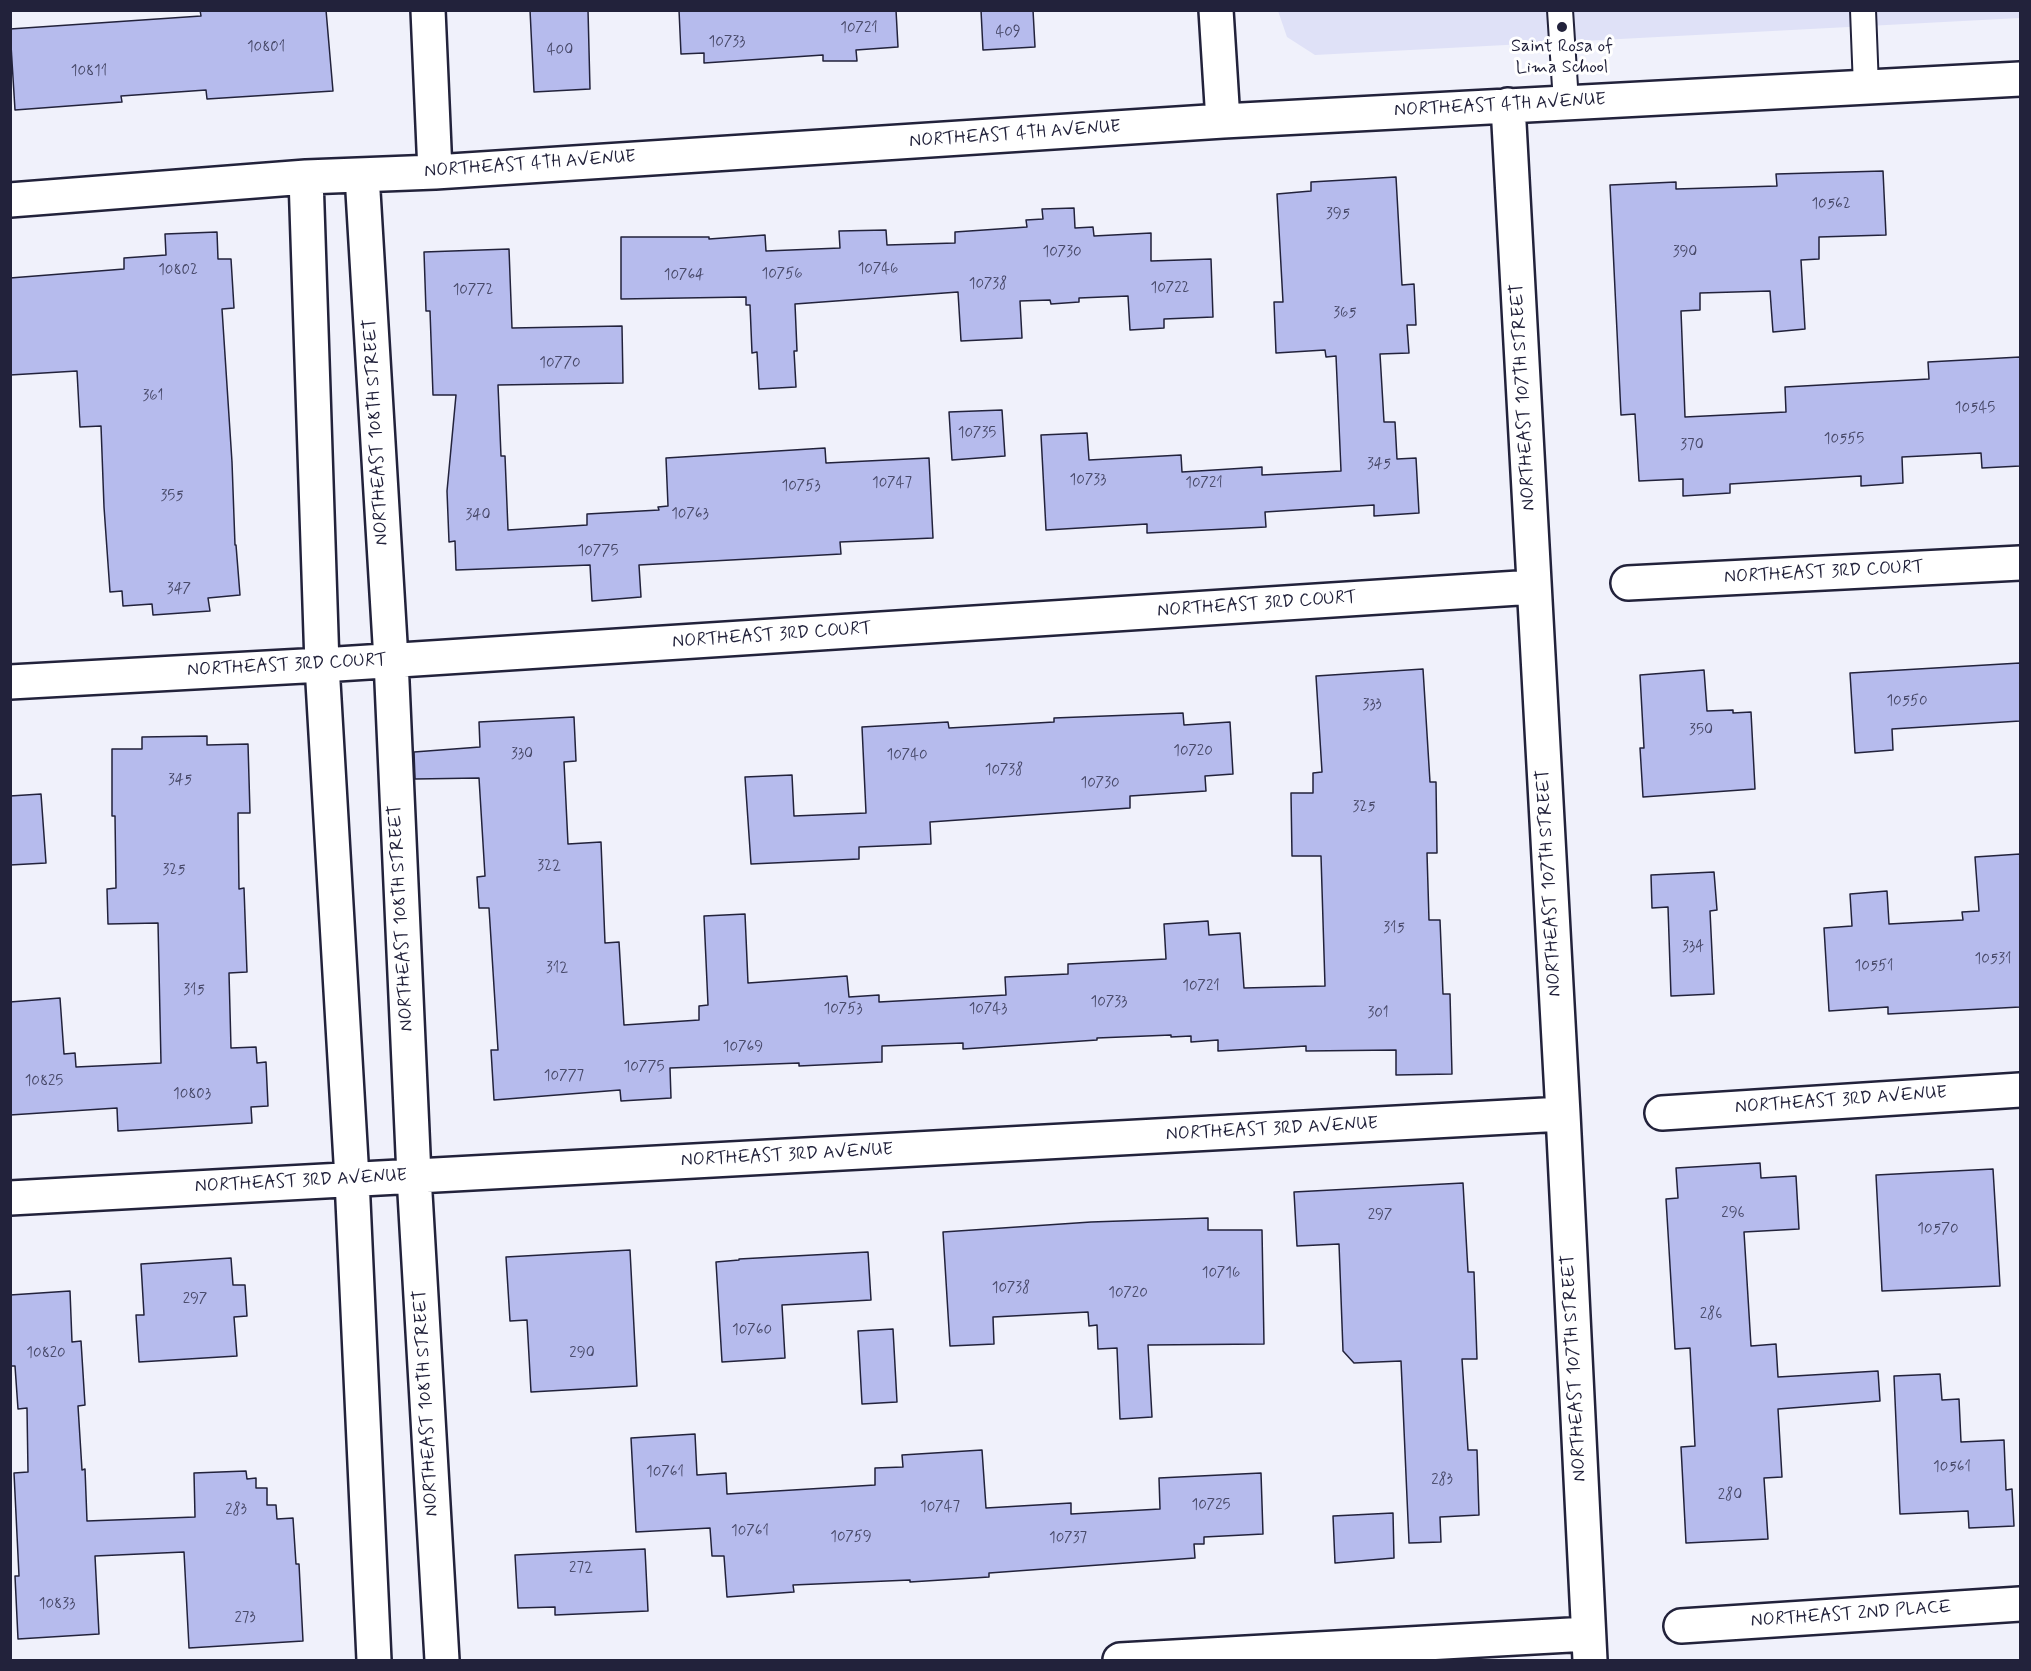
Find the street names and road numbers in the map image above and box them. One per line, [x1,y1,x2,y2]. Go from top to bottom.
street label: NORTHEAST 4TH AVENUE [1394,90,1606,122]
street label: NORTHEAST 4TH AVENUE [909,117,1121,153]
street label: NORTHEAST 4TH AVENUE [424,147,636,183]
street label: NORTHEAST 107TH STREET [1507,283,1541,511]
street label: NORTHEAST 108TH STREET [360,318,394,546]
street label: NORTHEAST 3RD COURT [1724,557,1924,589]
street label: NORTHEAST 3RD COURT [1157,587,1357,623]
street label: NORTHEAST 3RD COURT [672,618,872,654]
street label: NORTHEAST 3RD COURT [187,650,387,682]
street label: NORTHEAST 107TH STREET [1533,769,1567,997]
street label: NORTHEAST 108TH STREET [385,804,419,1032]
street label: NORTHEAST 3RD AVENUE [1734,1083,1948,1119]
street label: NORTHEAST 3RD AVENUE [1165,1114,1379,1146]
street label: NORTHEAST 3RD AVENUE [680,1140,894,1172]
street label: NORTHEAST 3RD AVENUE [194,1166,408,1198]
street label: NORTHEAST 107TH STREET [1558,1254,1592,1482]
street label: NORTHEAST 108TH STREET [410,1289,444,1517]
street label: NORTHEAST 2ND PLACE [1750,1597,1952,1633]

